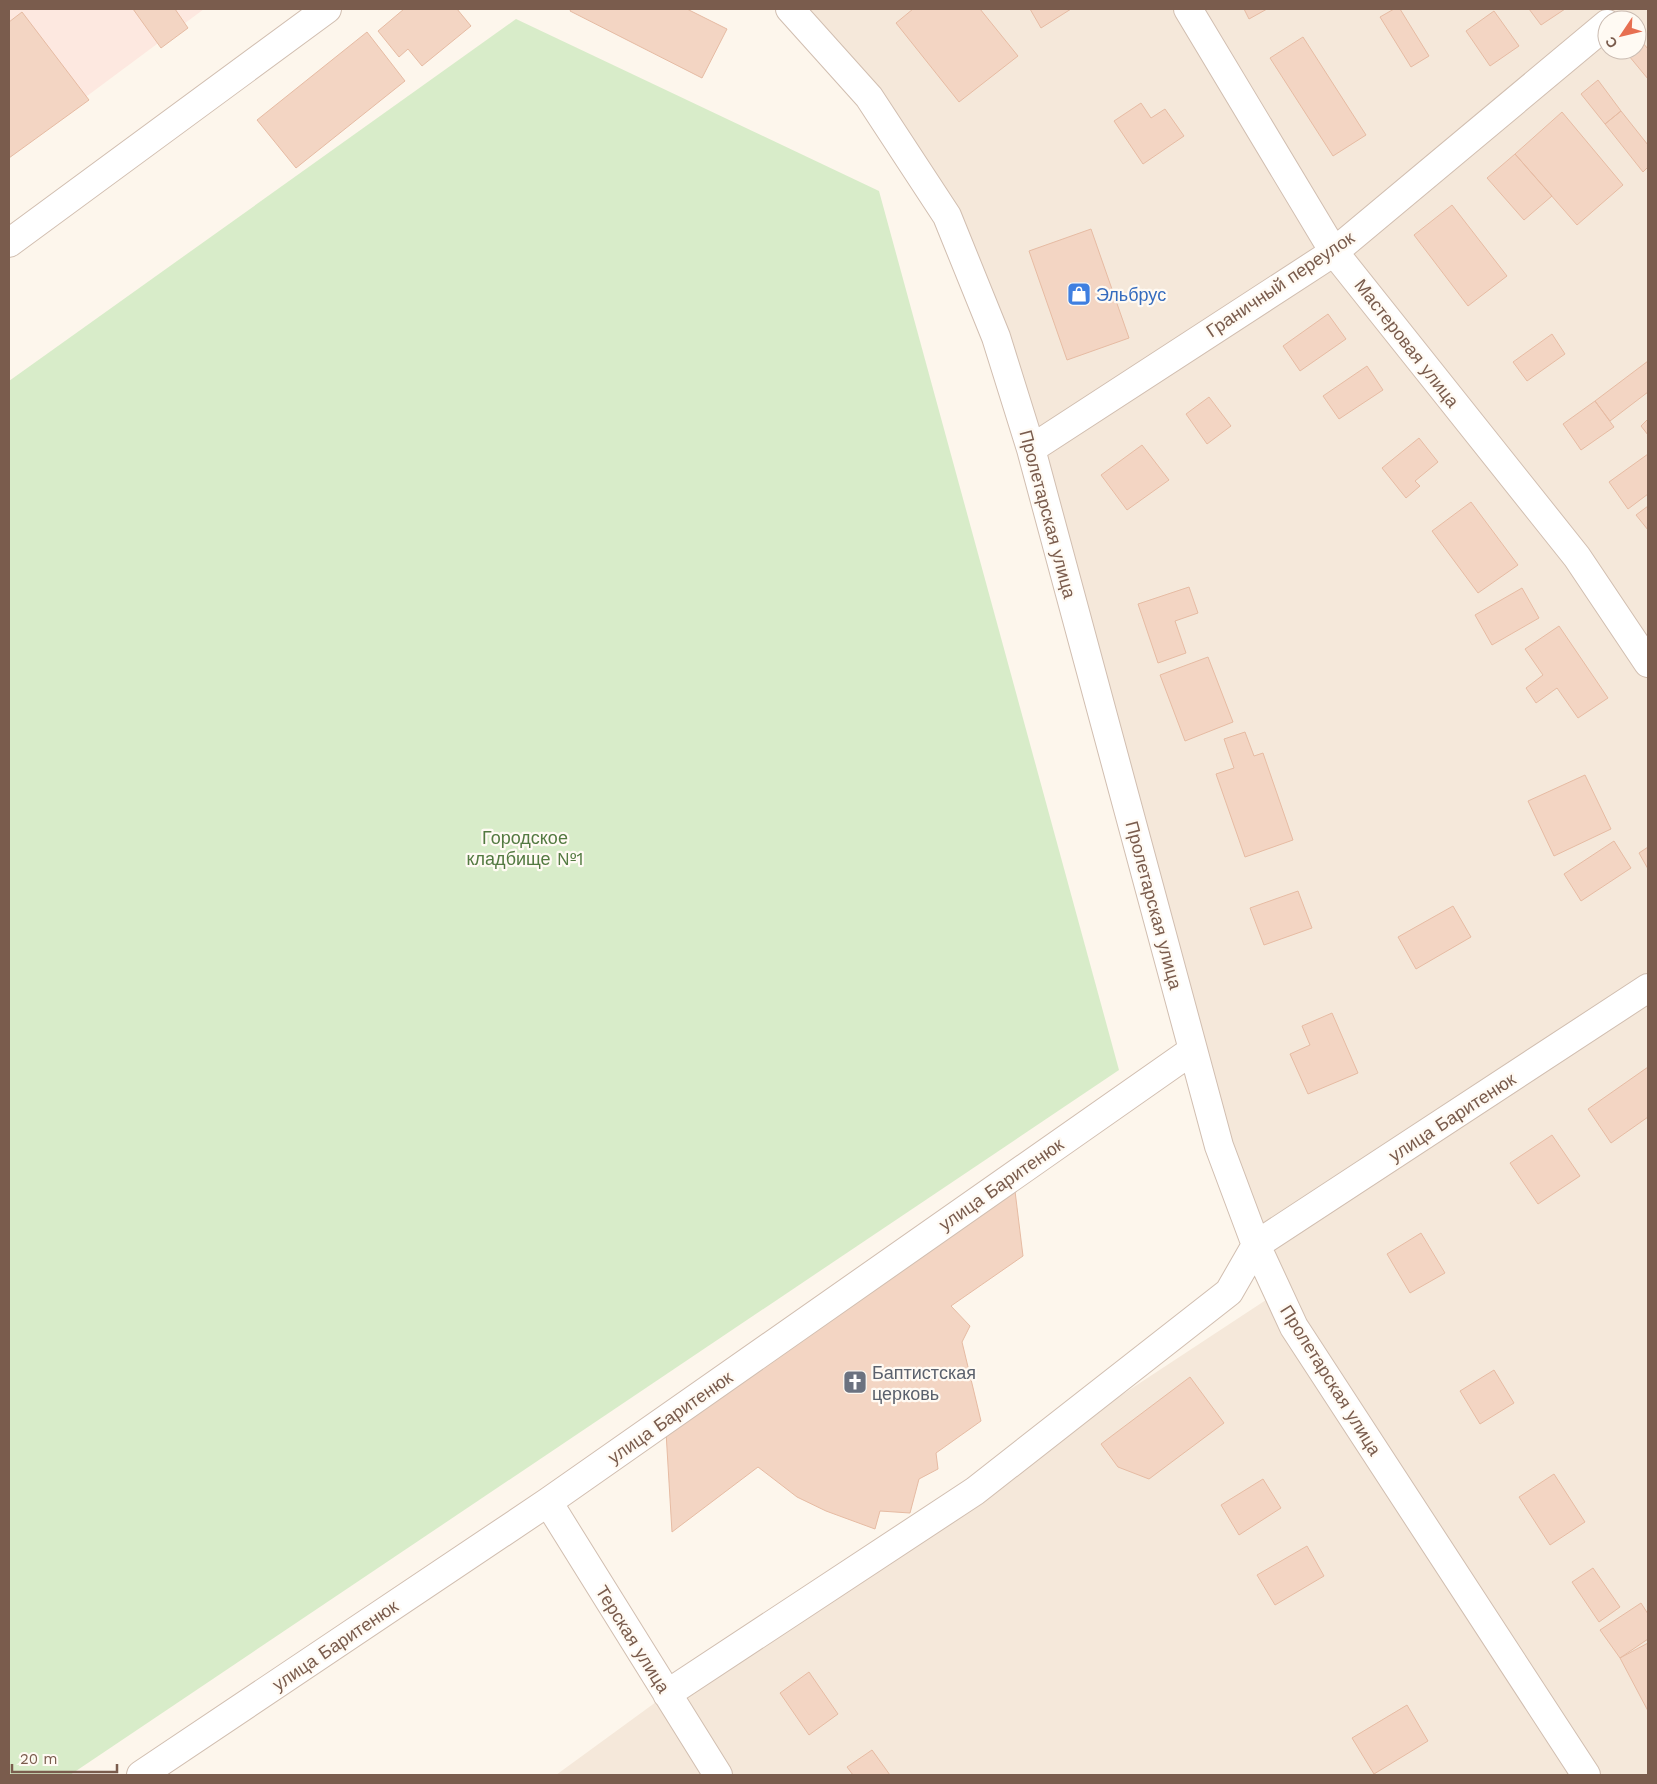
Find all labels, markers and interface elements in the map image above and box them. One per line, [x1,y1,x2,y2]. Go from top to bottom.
north arrow [1597,10,1647,60]
text: С [1602,34,1621,51]
street label: Граничный переулок [1202,227,1358,341]
street label: Мастеровая улица [1350,275,1464,412]
shop icon: Эльбрус [1066,281,1092,307]
place label: Эльбрус [1096,284,1166,305]
street label: Пролетарская улица [1015,428,1081,601]
street label: Пролетарская улица [1121,819,1187,992]
park label: Городское кладбище №1 [467,827,583,869]
street label: улица Баритенюк [1385,1068,1519,1166]
street label: улица Баритенюк [935,1133,1067,1235]
street label: Пролетарская улица [1276,1301,1386,1460]
place label: Баптистская церковь [872,1362,976,1404]
street label: улица Баритенюк [604,1366,736,1468]
church icon: Баптистская церковь [842,1369,868,1395]
street label: Терская улица [592,1581,675,1697]
street label: улица Баритенюк [268,1595,402,1695]
scale bar [12,1742,118,1774]
text: 20 m [20,1750,58,1768]

